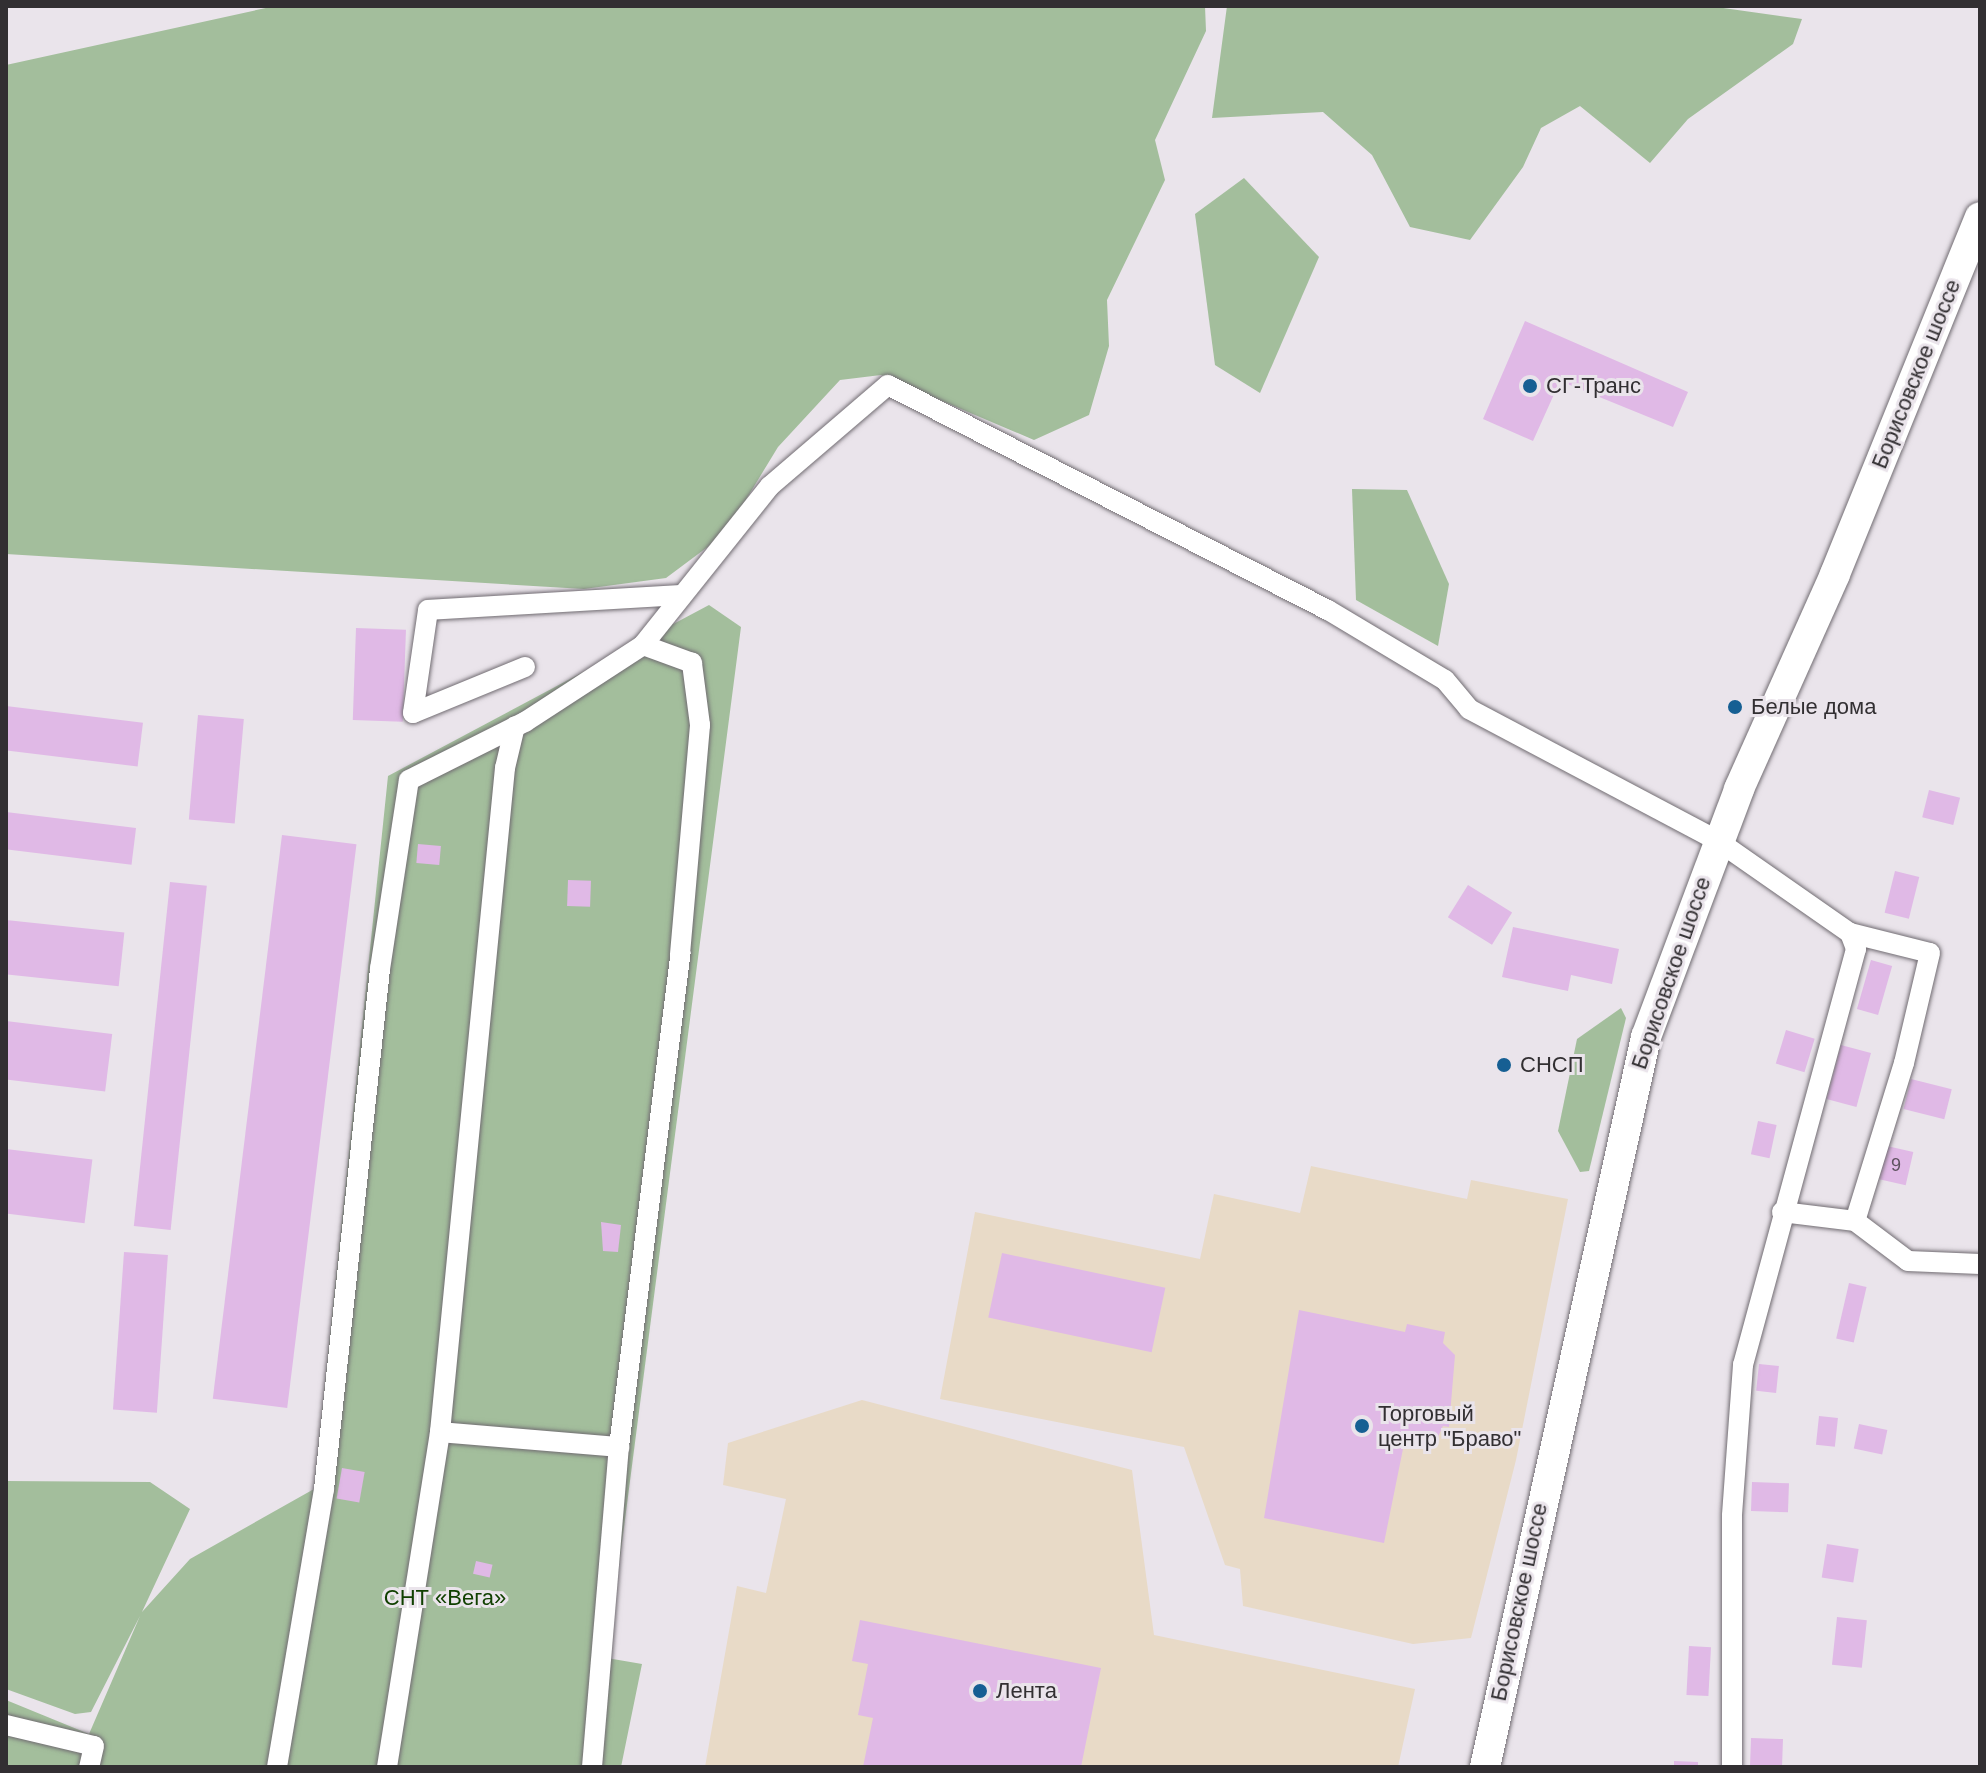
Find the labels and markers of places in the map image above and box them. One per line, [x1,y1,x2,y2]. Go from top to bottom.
place label: СГ-Транс [1546,373,1641,399]
marker: СГ-Транс [1521,377,1539,395]
place label: Белые дома [1751,694,1876,720]
marker: Белые дома [1726,698,1744,716]
place label: СНСП [1520,1052,1583,1078]
marker: СНСП [1495,1056,1513,1074]
place label: Торговый центр "Браво" [1378,1400,1521,1452]
marker: Торговый центр "Браво" [1353,1417,1371,1435]
place label: Лента [996,1678,1057,1704]
marker: Лента [971,1682,989,1700]

